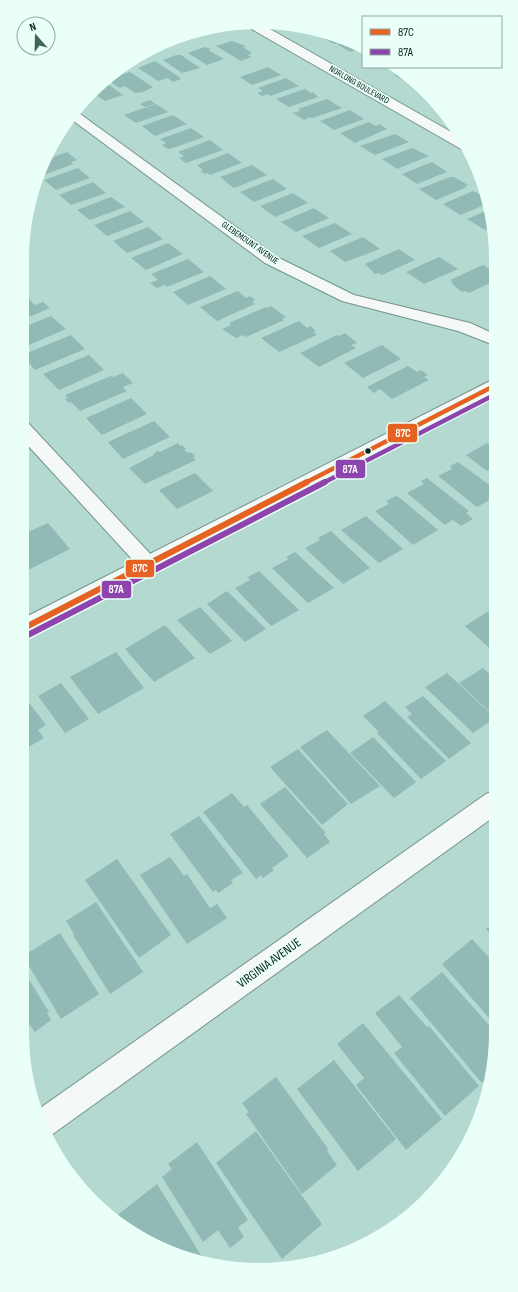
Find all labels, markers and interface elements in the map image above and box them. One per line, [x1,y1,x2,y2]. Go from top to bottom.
north arrow [16,16,56,56]
legend [362,16,502,68]
text: N [28,20,38,34]
text: 87C [398,25,414,40]
text: 87A [398,45,414,60]
street label: NORLONG BOULEVARD [327,63,391,107]
street label: GLEBEMOUNT AVENUE [219,219,281,267]
line badge: 87C [387,423,418,443]
text: 87C [395,427,411,440]
unlabelled marker [363,446,373,456]
line badge: 87A [335,459,366,479]
text: 87A [343,463,358,476]
line badge: 87C [125,559,155,578]
text: 87C [132,562,148,575]
line badge: 87A [101,580,132,599]
text: 87A [109,583,124,596]
street label: VIRGINIA AVENUE [234,934,304,992]

